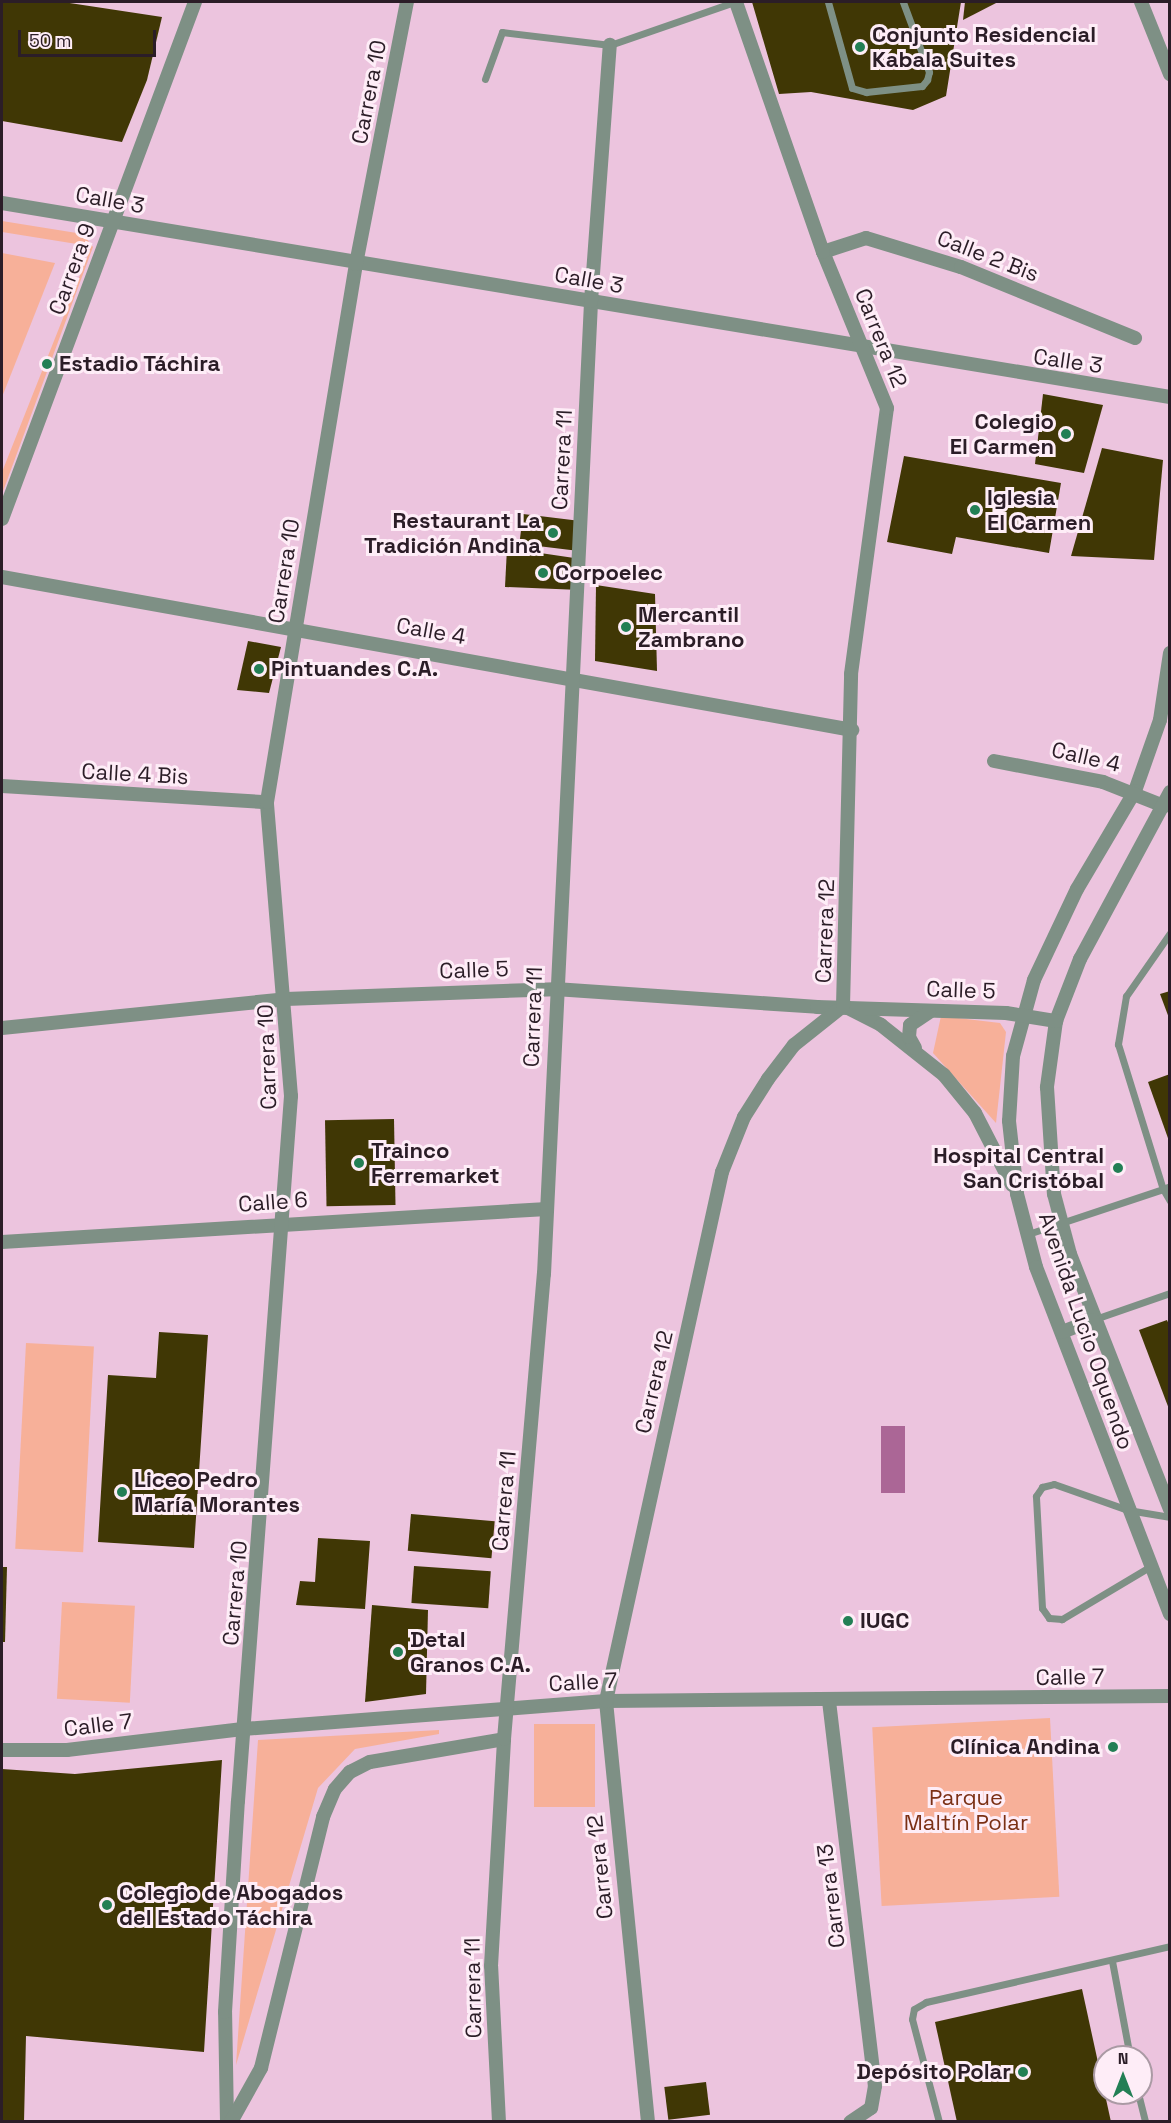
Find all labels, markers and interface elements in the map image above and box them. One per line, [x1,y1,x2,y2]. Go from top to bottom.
scale bar [21,18,159,56]
place label: Conjunto Residencial Kabala Suites [872,21,1096,72]
text: 50 m [29,29,71,52]
street label: Carrera 10 [346,38,392,146]
marker: Conjunto Residencial Kabala Suites [853,40,867,54]
street label: Calle 3 [73,181,147,219]
street label: Carrera 9 [43,220,101,318]
street label: Calle 2 Bis [933,225,1043,287]
street label: Calle 3 [552,261,626,299]
street label: Carrera 12 [849,285,913,391]
street label: Calle 3 [1032,343,1104,379]
place label: Estadio Táchira [59,351,221,377]
marker: Estadio Táchira [40,357,54,371]
place label: Colegio El Carmen [950,408,1054,460]
street label: Carrera 11 [546,409,578,511]
marker: Colegio El Carmen [1059,427,1073,441]
place label: Iglesia El Carmen [987,484,1091,536]
marker: Iglesia El Carmen [968,503,982,517]
place label: Restaurant La Tradición Andina [364,507,541,558]
street label: Carrera 10 [263,517,305,625]
marker: Restaurant La Tradición Andina [546,526,560,540]
place label: Corpoelec [555,560,663,586]
marker: Corpoelec [536,566,550,580]
place label: Mercantil Zambrano [638,601,744,652]
street label: Calle 4 [394,612,468,650]
marker: Mercantil Zambrano [619,620,633,634]
place label: Pintuandes C.A. [271,656,438,682]
marker: Pintuandes C.A. [252,662,266,676]
street label: Calle 4 [1049,736,1123,778]
street label: Calle 4 Bis [81,758,189,790]
street label: Carrera 12 [810,878,840,984]
street label: Calle 5 [439,956,509,984]
street label: Carrera 11 [518,966,548,1068]
street label: Calle 5 [926,976,996,1004]
street label: Carrera 10 [252,1004,282,1110]
place label: Trainco Ferremarket [371,1137,499,1188]
place label: Hospital Central San Cristóbal [933,1142,1104,1194]
marker: Trainco Ferremarket [352,1156,366,1170]
marker: Hospital Central San Cristóbal [1109,1159,1127,1177]
street label: Calle 6 [237,1186,309,1218]
street label: Avenida Lucio Oquendo [1033,1209,1139,1453]
street label: Carrera 12 [629,1328,679,1436]
street label: Carrera 11 [486,1450,522,1552]
place label: Liceo Pedro María Morantes [134,1466,300,1518]
marker: Liceo Pedro María Morantes [115,1485,129,1499]
street label: Carrera 10 [217,1539,253,1647]
place label: IUGC [860,1608,909,1634]
marker: IUGC [841,1614,855,1628]
place label: Detal Granos C.A. [410,1626,531,1678]
marker: Detal Granos C.A. [391,1645,405,1659]
street label: Calle 7 [1035,1663,1105,1691]
street label: Calle 7 [548,1667,618,1697]
street label: Calle 7 [62,1708,134,1742]
place label: Clínica Andina [950,1734,1100,1760]
marker: Clínica Andina [1104,1738,1122,1756]
park label: Parque Maltín Polar [904,1784,1028,1836]
street label: Carrera 12 [581,1814,619,1920]
street label: Carrera 13 [812,1842,850,1950]
place label: Colegio de Abogados del Estado Táchira [119,1879,343,1930]
marker: Colegio de Abogados del Estado Táchira [100,1898,114,1912]
street label: Carrera 11 [459,1937,487,2039]
north arrow [1093,2045,1153,2105]
text: N [1118,2048,1128,2069]
place label: Depósito Polar [856,2059,1011,2085]
marker: Depósito Polar [1016,2065,1030,2079]

